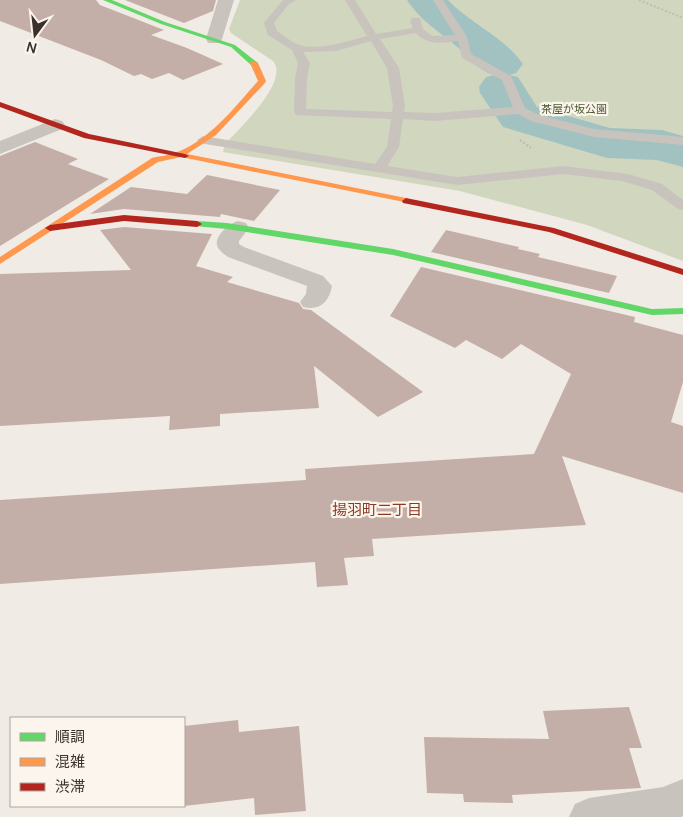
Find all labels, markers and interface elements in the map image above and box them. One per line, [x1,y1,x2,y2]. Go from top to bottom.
north arrow [10,10,60,60]
text: N [24,38,39,59]
park label: 茶屋が坂公園 [541,101,607,116]
district label: 揚羽町二丁目 [332,499,422,520]
legend [10,717,185,807]
text: 順調 [55,726,85,747]
text: 混雑 [55,751,85,772]
text: 渋滞 [55,776,85,797]

